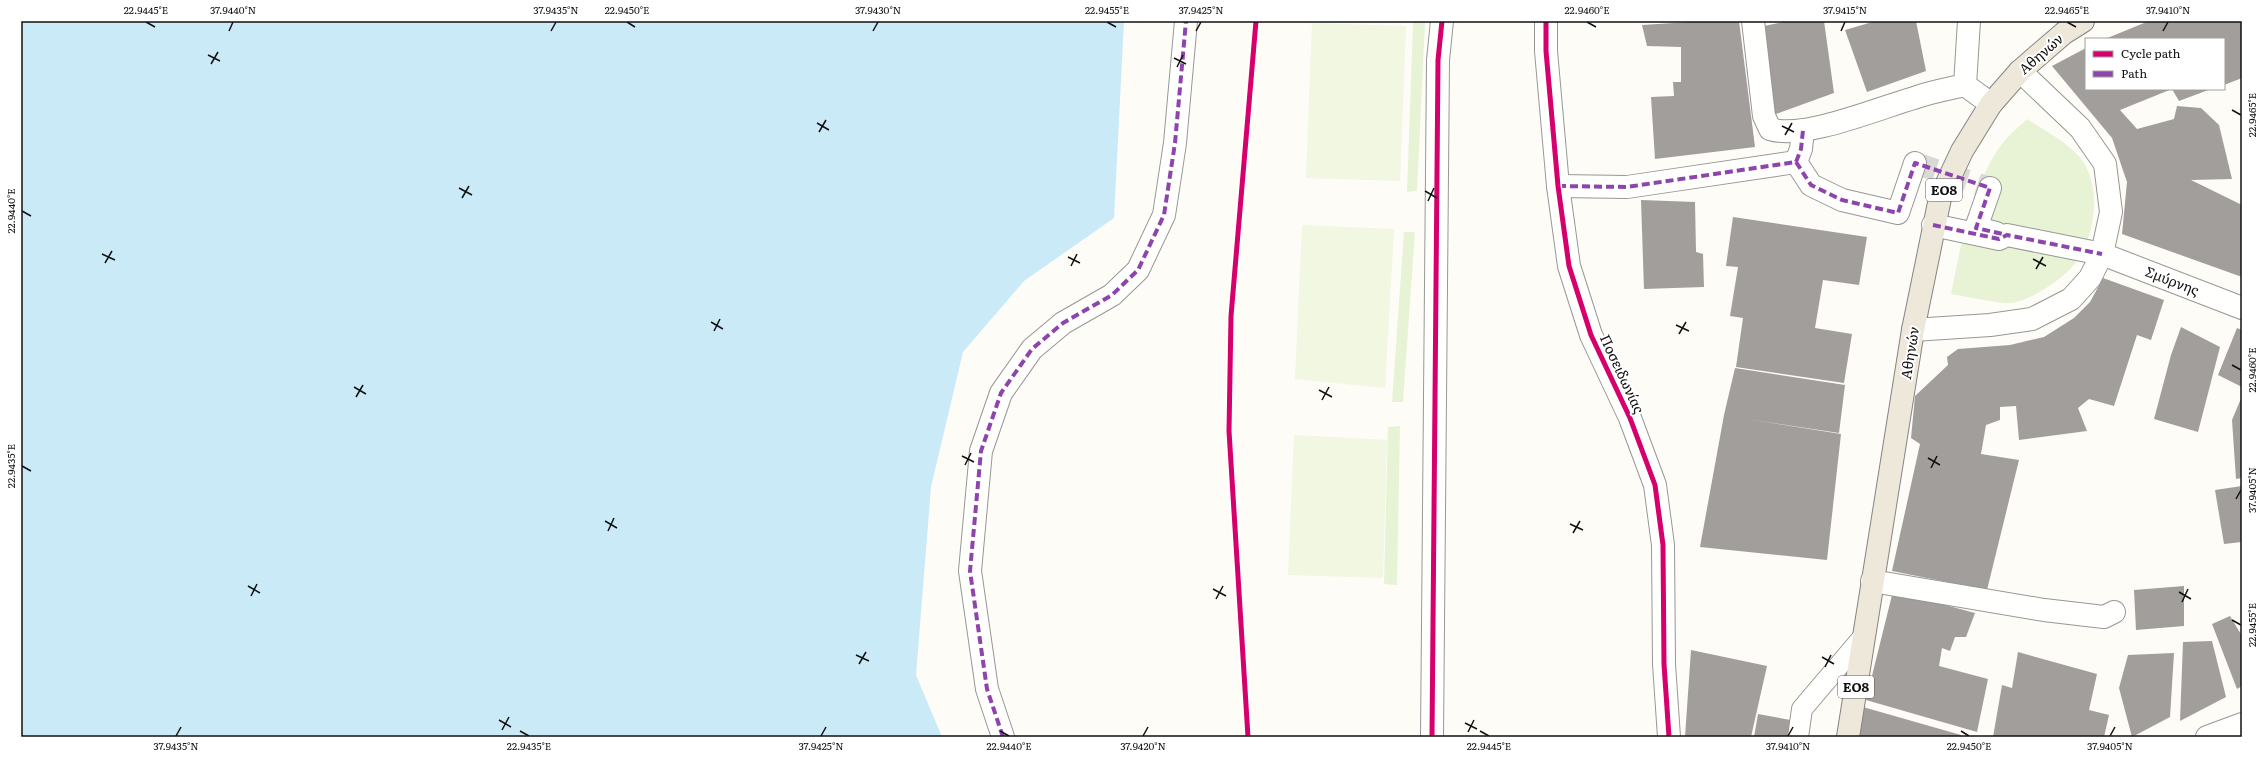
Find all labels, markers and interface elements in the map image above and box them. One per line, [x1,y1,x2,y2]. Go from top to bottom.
text: 22.9445°E [124,2,168,17]
text: 37.9440°N [210,2,256,17]
text: 37.9435°N [533,2,579,17]
text: 22.9450°E [605,2,649,17]
text: 37.9430°N [855,2,901,17]
text: 22.9455°E [1085,2,1129,17]
text: 37.9425°N [1178,2,1224,17]
text: 22.9460°E [1564,2,1610,17]
text: 37.9415°N [1823,2,1867,17]
text: 22.9465°E [2045,2,2089,17]
text: 37.9410°N [2146,2,2190,17]
street label: Αθηνών [2014,28,2067,78]
legend [2085,38,2225,90]
text: Cycle path [2121,44,2181,62]
text: Path [2121,64,2147,82]
text: 22.9465°E [2244,93,2259,137]
road number: ΕΟ8 [1926,179,1962,201]
text: 22.9440°E [3,188,18,234]
street label: Σμύρνης [2142,261,2202,300]
street label: Αθηνών [1895,325,1923,381]
street label: Ποσειδωνίας [1596,331,1650,416]
text: 22.9460°E [2244,347,2259,393]
text: 22.9435°E [3,444,18,488]
text: 37.9405°N [2244,467,2259,513]
text: 22.9455°E [2244,603,2259,647]
road number: ΕΟ8 [1838,676,1874,698]
text: 37.9435°N [153,738,199,753]
text: 22.9435°E [507,738,551,753]
text: 37.9425°N [798,738,844,753]
text: 22.9440°E [986,738,1032,753]
text: 37.9420°N [1120,738,1166,753]
text: 22.9445°E [1467,738,1511,753]
text: 37.9410°N [1766,738,1810,753]
text: 22.9450°E [1947,738,1991,753]
text: 37.9405°N [2087,738,2133,753]

